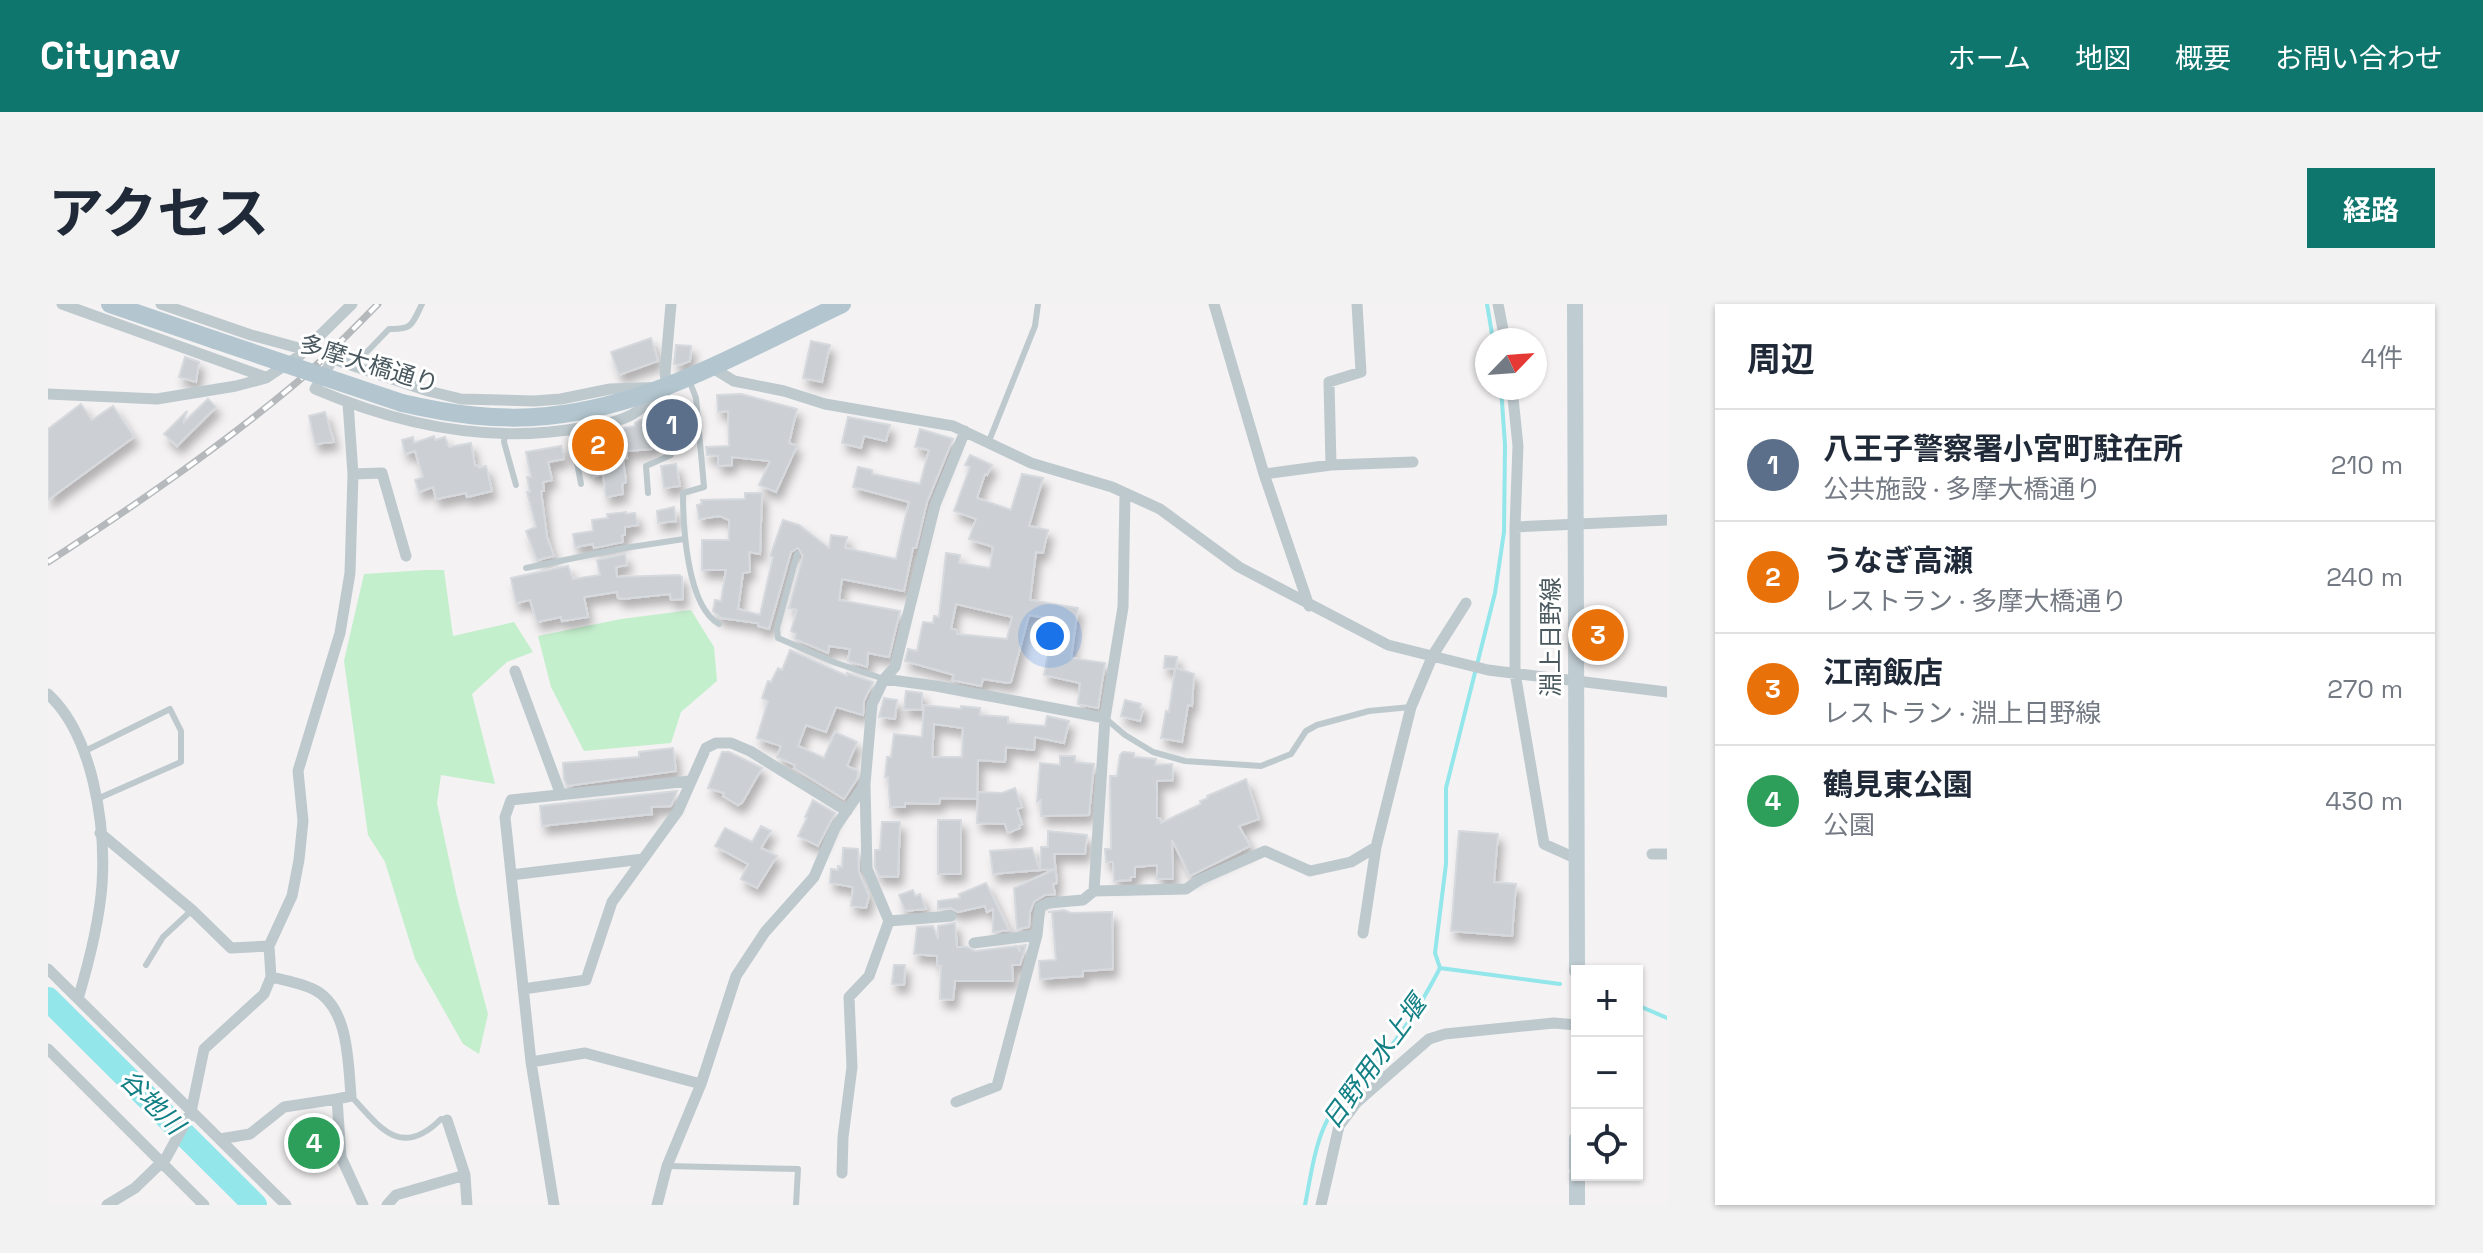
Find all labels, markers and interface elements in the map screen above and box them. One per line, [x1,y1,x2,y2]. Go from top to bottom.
text: Citynav [40,32,180,80]
text: ホーム [1948,40,2031,76]
text: 地図 [2075,40,2131,76]
text: 概要 [2175,40,2231,76]
text: お問い合わせ [2275,40,2443,76]
button: 経路 [2307,168,2435,248]
text: アクセス [48,178,269,249]
street label: 多摩大橋通り [296,328,443,399]
north arrow [1475,328,1547,400]
text: 周辺 [1747,338,1815,381]
text: 4件 [2361,341,2403,375]
pin: 1 [646,395,698,455]
pin: 2 [572,415,624,475]
text: 八王子警察署小宮町駐在所 [1823,429,2183,468]
text: 1 [1767,448,1779,482]
text: 210 m [2331,448,2403,482]
text: 公共施設 · 多摩大橋通り [1823,472,2101,506]
text: うなぎ高瀬 [1823,541,1973,580]
text: 2 [1765,560,1781,594]
text: 240 m [2326,560,2403,594]
street label: 淵上日野線 [1535,577,1566,697]
text: レストラン · 多摩大橋通り [1823,584,2127,618]
pin: 3 [1572,605,1624,665]
your location [1030,616,1070,656]
text: 江南飯店 [1823,653,1943,692]
text: 3 [1765,672,1781,706]
text: 270 m [2327,672,2403,706]
text: レストラン · 淵上日野線 [1823,696,2101,730]
text: 鶴見東公園 [1823,765,1973,804]
text: 4 [1765,784,1781,818]
text: 430 m [2325,784,2403,818]
text: 公園 [1823,808,1875,842]
map controls [1571,965,1643,1181]
button: + [1571,965,1643,1037]
water label: 日野用水上堰 [1314,986,1436,1135]
button: − [1571,1037,1643,1109]
water label: 谷地川 [112,1062,194,1144]
button: locate [1571,1109,1643,1181]
pin: 4 [288,1113,340,1173]

